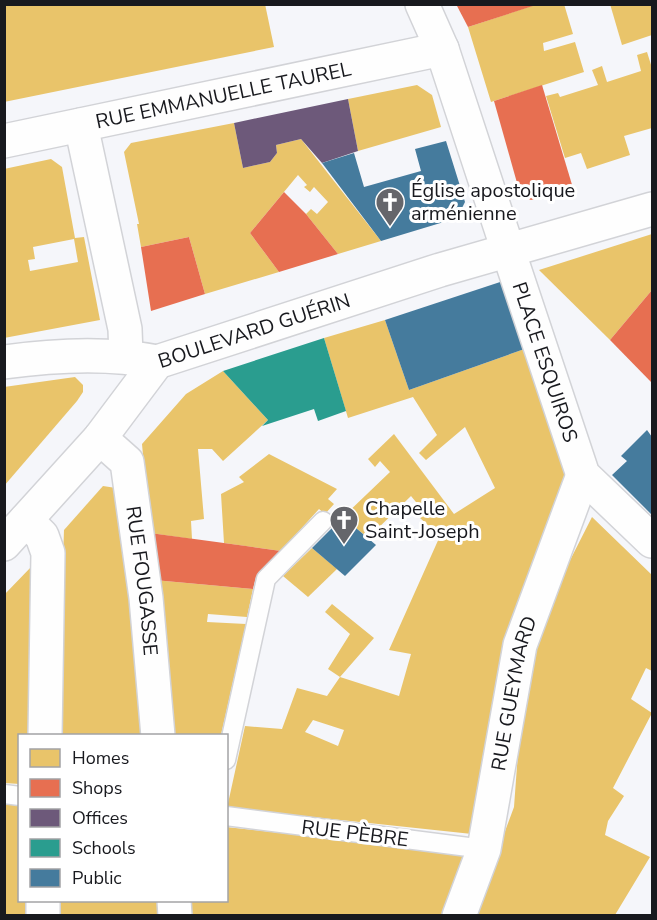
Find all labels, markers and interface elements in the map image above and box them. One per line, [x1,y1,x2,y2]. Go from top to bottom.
street label: RUE EMMANUELLE TAUREL [93,55,354,135]
place label: Église apostolique arménienne [411,177,575,227]
church icon: Église apostolique arménienne [374,186,406,228]
street label: PLACE ESQUIROS [506,278,584,446]
street label: BOULEVARD GUÉRIN [155,287,354,375]
place label: Chapelle Saint-Joseph [365,495,480,545]
street label: RUE FOUGASSE [119,504,164,657]
church icon: Chapelle Saint-Joseph [328,504,360,546]
street label: RUE GUEYMARD [485,612,544,773]
legend [18,734,228,902]
text: Homes [72,746,129,770]
text: Shops [72,776,122,800]
text: Offices [72,806,128,830]
street label: RUE PÈBRE [300,814,410,853]
text: Schools [72,836,136,860]
text: Public [72,866,122,890]

